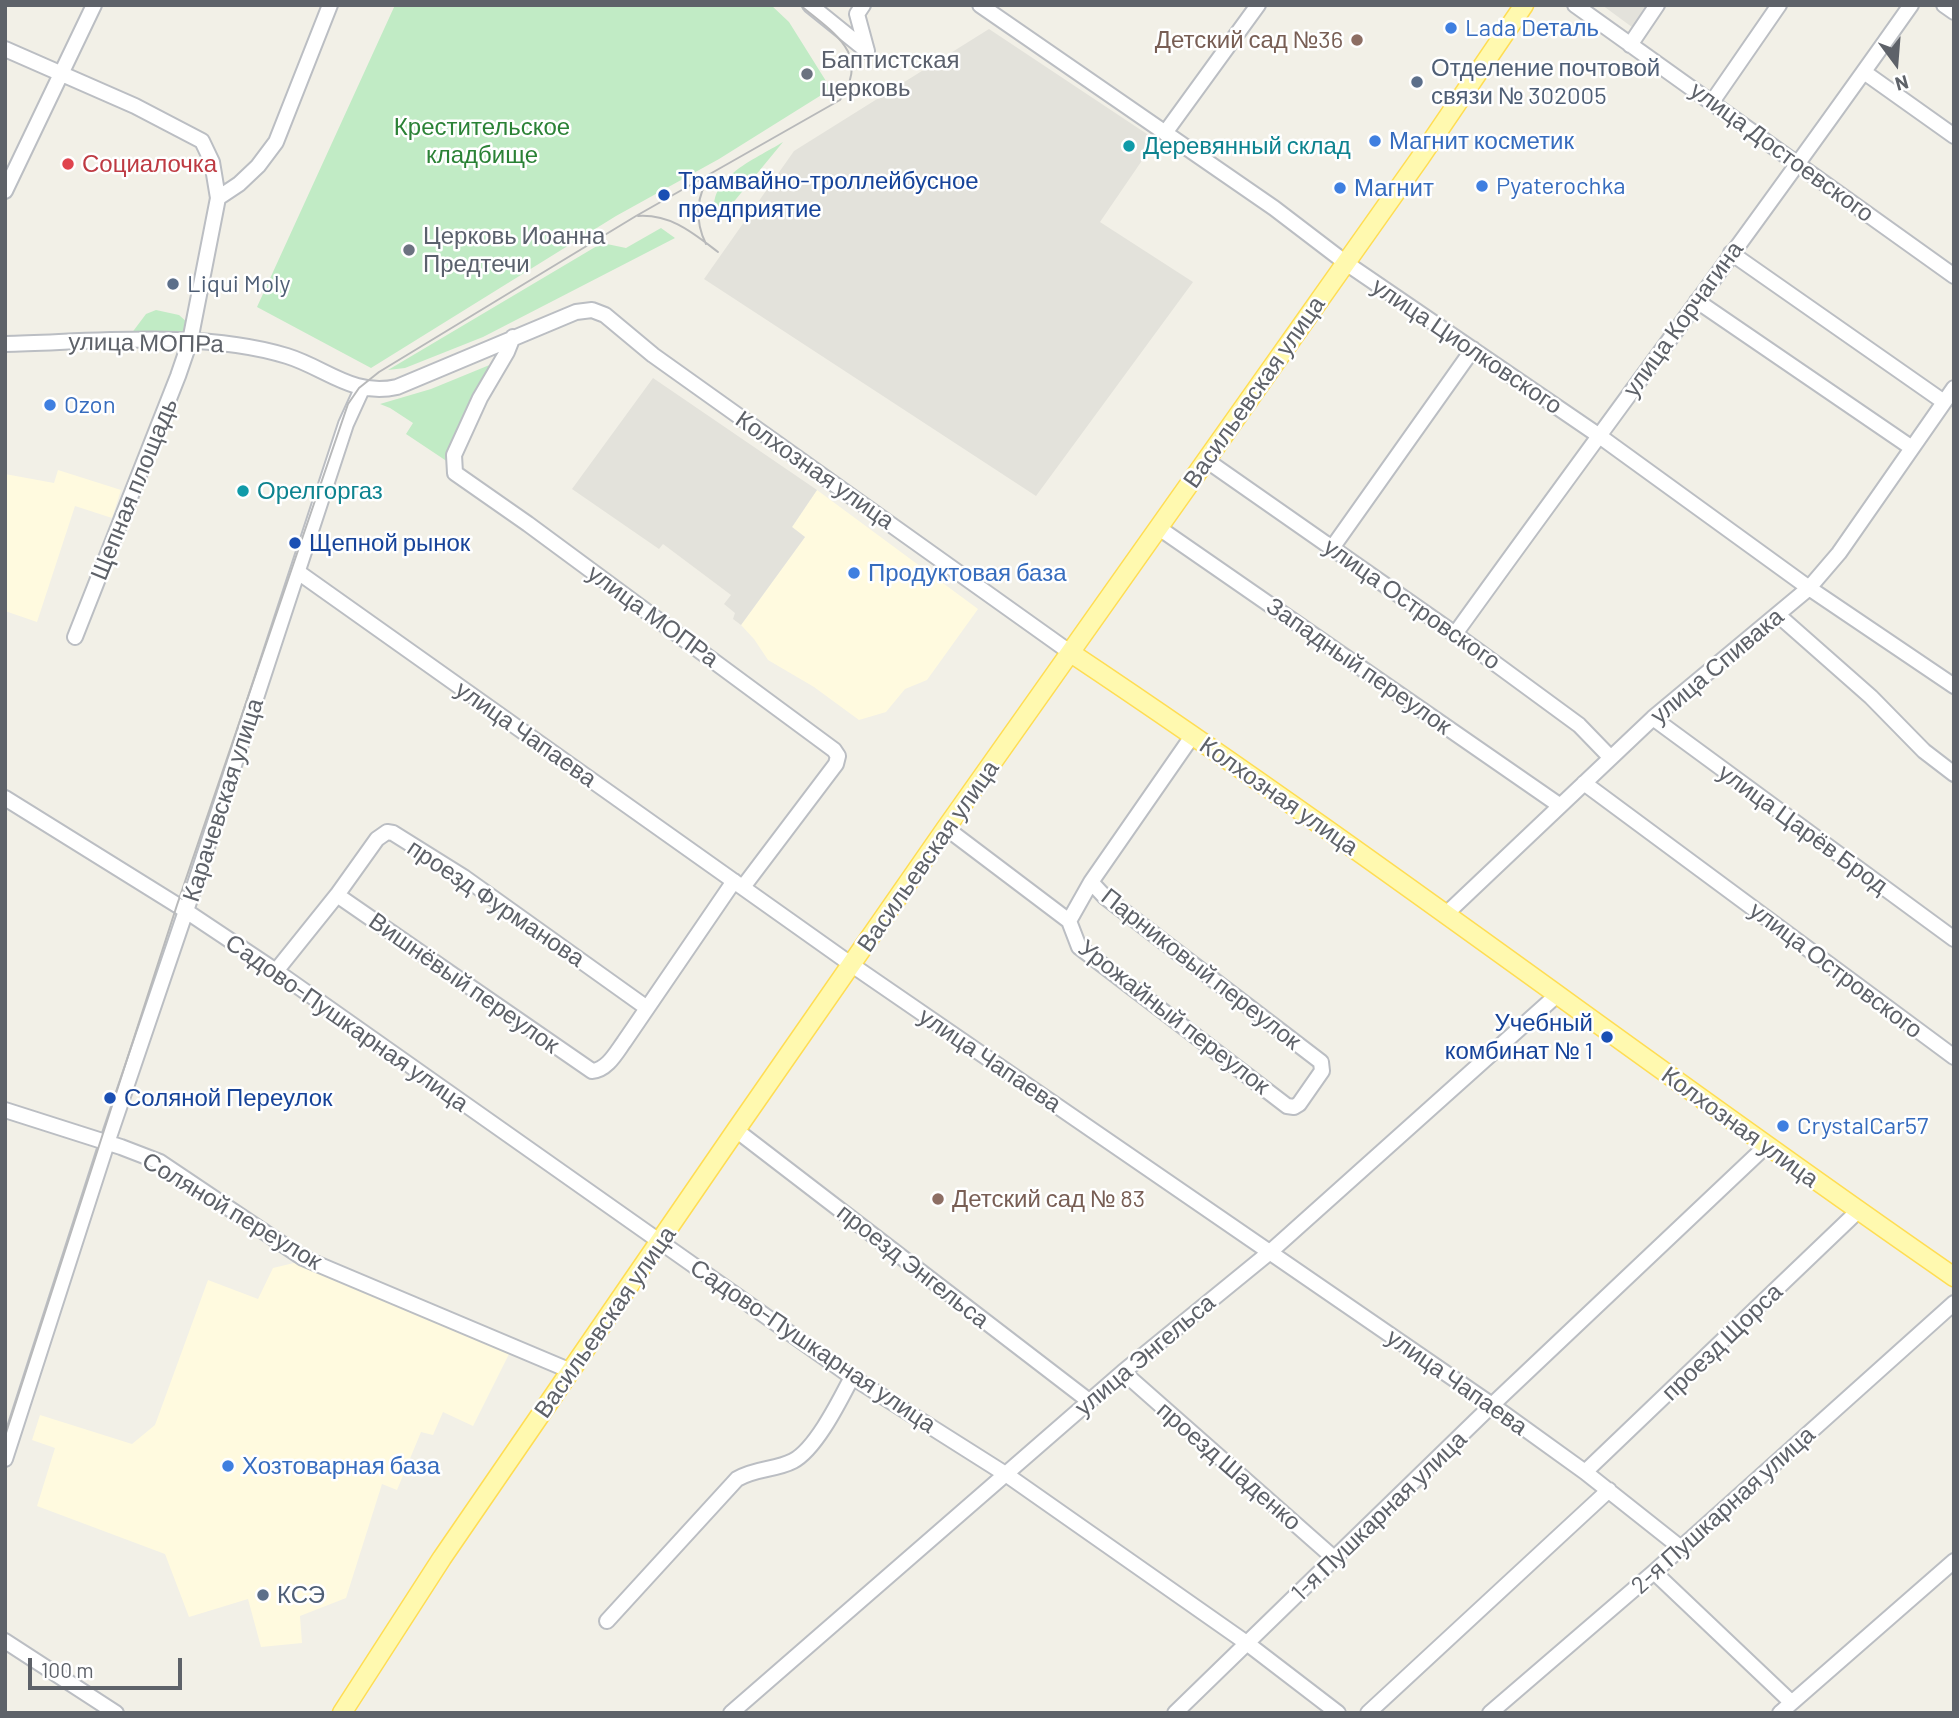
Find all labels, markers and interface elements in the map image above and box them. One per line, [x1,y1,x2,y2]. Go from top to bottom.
place label: Lada Dеталь [1465,14,1599,42]
marker: Lada Dеталь [1443,20,1459,36]
place label: Детский сад №36 [1155,26,1343,54]
north arrow [1861,28,1931,98]
marker: Детский сад №36 [1349,32,1365,48]
place label: Баптистская церковь [821,46,960,102]
place label: Отделение почтовой связи № 302005 [1431,54,1660,110]
marker: Баптистская церковь [799,66,815,82]
text: N [1893,71,1911,96]
marker: Отделение почтовой связи № 302005 [1409,74,1425,90]
street label: улица Достоевского [1684,76,1880,228]
park label: Крестительское кладбище [394,113,570,169]
place label: Магнит косметик [1389,127,1574,155]
place label: Деревянный склад [1143,132,1351,160]
marker: Магнит косметик [1367,133,1383,149]
marker: Деревянный склад [1121,138,1137,154]
place label: Социалочка [82,150,217,178]
marker: Социалочка [60,156,76,172]
place label: Трамвайно-троллейбусное предприятие [678,167,979,223]
place label: Pyaterochka [1496,172,1626,200]
place label: Магнит [1354,174,1434,202]
marker: Pyaterochka [1474,178,1490,194]
marker: Магнит [1332,180,1348,196]
marker: Трамвайно-троллейбусное предприятие [656,187,672,203]
place label: Церковь Иоанна Предтечи [423,222,605,278]
street label: улица Корчагина [1617,235,1749,403]
marker: Церковь Иоанна Предтечи [401,242,417,258]
place label: Liqui Moly [187,270,291,298]
street label: улица Циолковского [1366,272,1568,420]
marker: Liqui Moly [165,276,181,292]
street label: Васильевская улица [1177,291,1331,493]
street label: улица МОПРа [68,327,224,359]
place label: Ozon [64,391,116,419]
street label: Щепная площадь [84,394,184,584]
marker: Ozon [42,397,58,413]
street label: Колхозная улица [730,405,900,535]
place label: Орелгоргаз [257,477,383,505]
marker: Орелгоргаз [235,483,251,499]
place label: Щепной рынок [309,529,470,557]
street label: улица Островского [1318,532,1506,676]
marker: Щепной рынок [287,535,303,551]
street label: улица МОПРа [582,559,724,673]
place label: Продуктовая база [868,559,1067,587]
marker: Продуктовая база [846,565,862,581]
street label: Западный переулок [1261,591,1457,741]
street label: улица Спивака [1645,602,1789,730]
street label: улица Чапаева [450,675,602,793]
street label: Карачевская улица [177,695,269,905]
street label: Колхозная улица [1194,731,1364,861]
street label: Васильевская улица [851,755,1005,957]
street label: улица Царёв Брод [1713,758,1893,900]
street label: проезд Фурманова [402,833,590,973]
street label: Парниковый переулок [1095,882,1307,1056]
street label: улица Островского [1744,896,1928,1044]
street label: Вишнёвый переулок [363,906,565,1060]
street label: Садово-Пушкарная улица [220,928,474,1118]
street label: Урожайный переулок [1073,933,1275,1101]
street label: улица Чапаева [913,1002,1067,1118]
place label: Учебный комбинат № 1 [1445,1009,1593,1065]
marker: Учебный комбинат № 1 [1599,1029,1615,1045]
street label: Колхозная улица [1656,1060,1824,1194]
place label: Соляной Переулок [124,1084,333,1112]
marker: Соляной Переулок [102,1090,118,1106]
place label: CrystalCar57 [1797,1112,1928,1140]
marker: CrystalCar57 [1775,1118,1791,1134]
street label: Соляной переулок [137,1146,327,1276]
place label: Детский сад № 83 [952,1185,1145,1213]
marker: Детский сад № 83 [930,1191,946,1207]
street label: проезд Энгельса [831,1198,995,1334]
street label: Васильевская улица [528,1221,682,1423]
street label: Садово-Пушкарная улица [685,1253,941,1439]
street label: проезд Щорса [1656,1277,1788,1407]
street label: улица Энгельса [1069,1288,1221,1422]
street label: улица Чапаева [1381,1323,1533,1441]
street label: проезд Шаденко [1151,1395,1307,1537]
street label: 2-я Пушкарная улица [1625,1420,1821,1600]
street label: 1-я Пушкарная улица [1285,1425,1473,1607]
place label: Хозтоварная база [242,1452,440,1480]
marker: Хозтоварная база [220,1458,236,1474]
place label: КСЭ [277,1581,325,1609]
marker: КСЭ [255,1587,271,1603]
scale bar [32,1644,186,1688]
text: 100 m [41,1657,94,1682]

